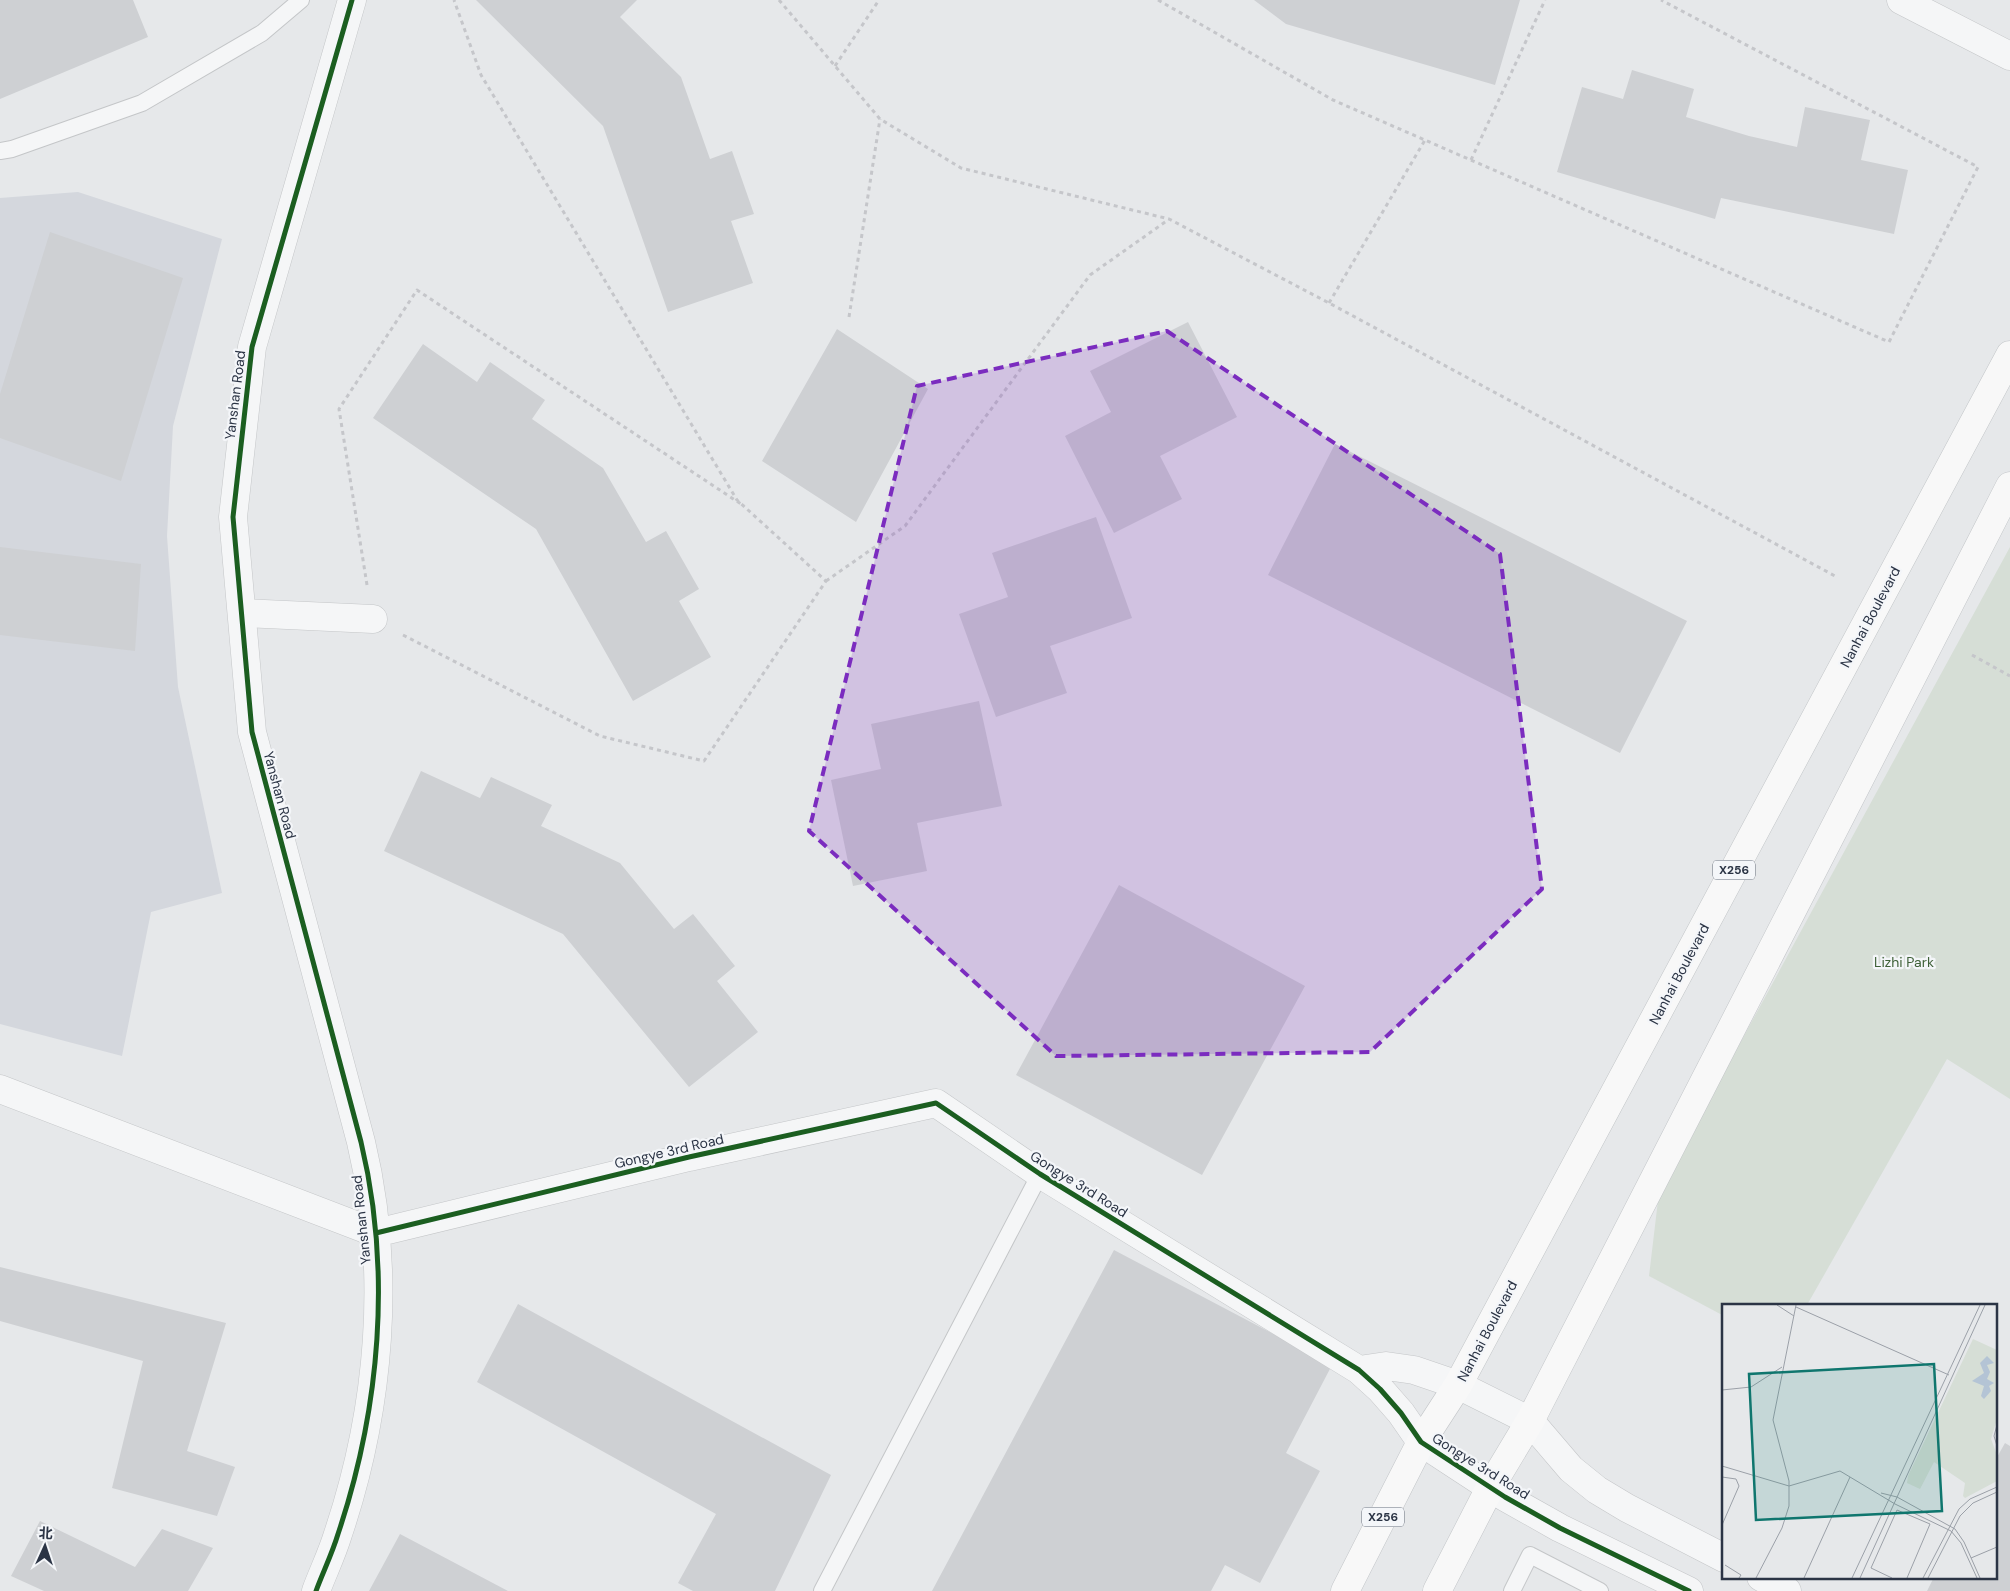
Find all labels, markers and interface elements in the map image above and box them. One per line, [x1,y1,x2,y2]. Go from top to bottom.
street label: Yanshan Road [221,349,249,441]
street label: Nanhai Boulevard [1836,563,1904,671]
street label: Yanshan Road [260,749,300,841]
road number: X256 [1713,860,1755,880]
street label: Nanhai Boulevard [1645,920,1713,1028]
park label: Lizhi Park [1874,953,1934,971]
street label: Gongye 3rd Road [612,1130,726,1172]
street label: Gongye 3rd Road [1027,1147,1131,1221]
street label: Yanshan Road [347,1174,375,1266]
street label: Nanhai Boulevard [1453,1277,1521,1385]
inset map [1722,1304,1998,1578]
street label: Gongye 3rd Road [1429,1429,1533,1503]
road number: X256 [1362,1508,1404,1526]
north arrow [20,1521,70,1571]
text: 北 [38,1524,53,1542]

